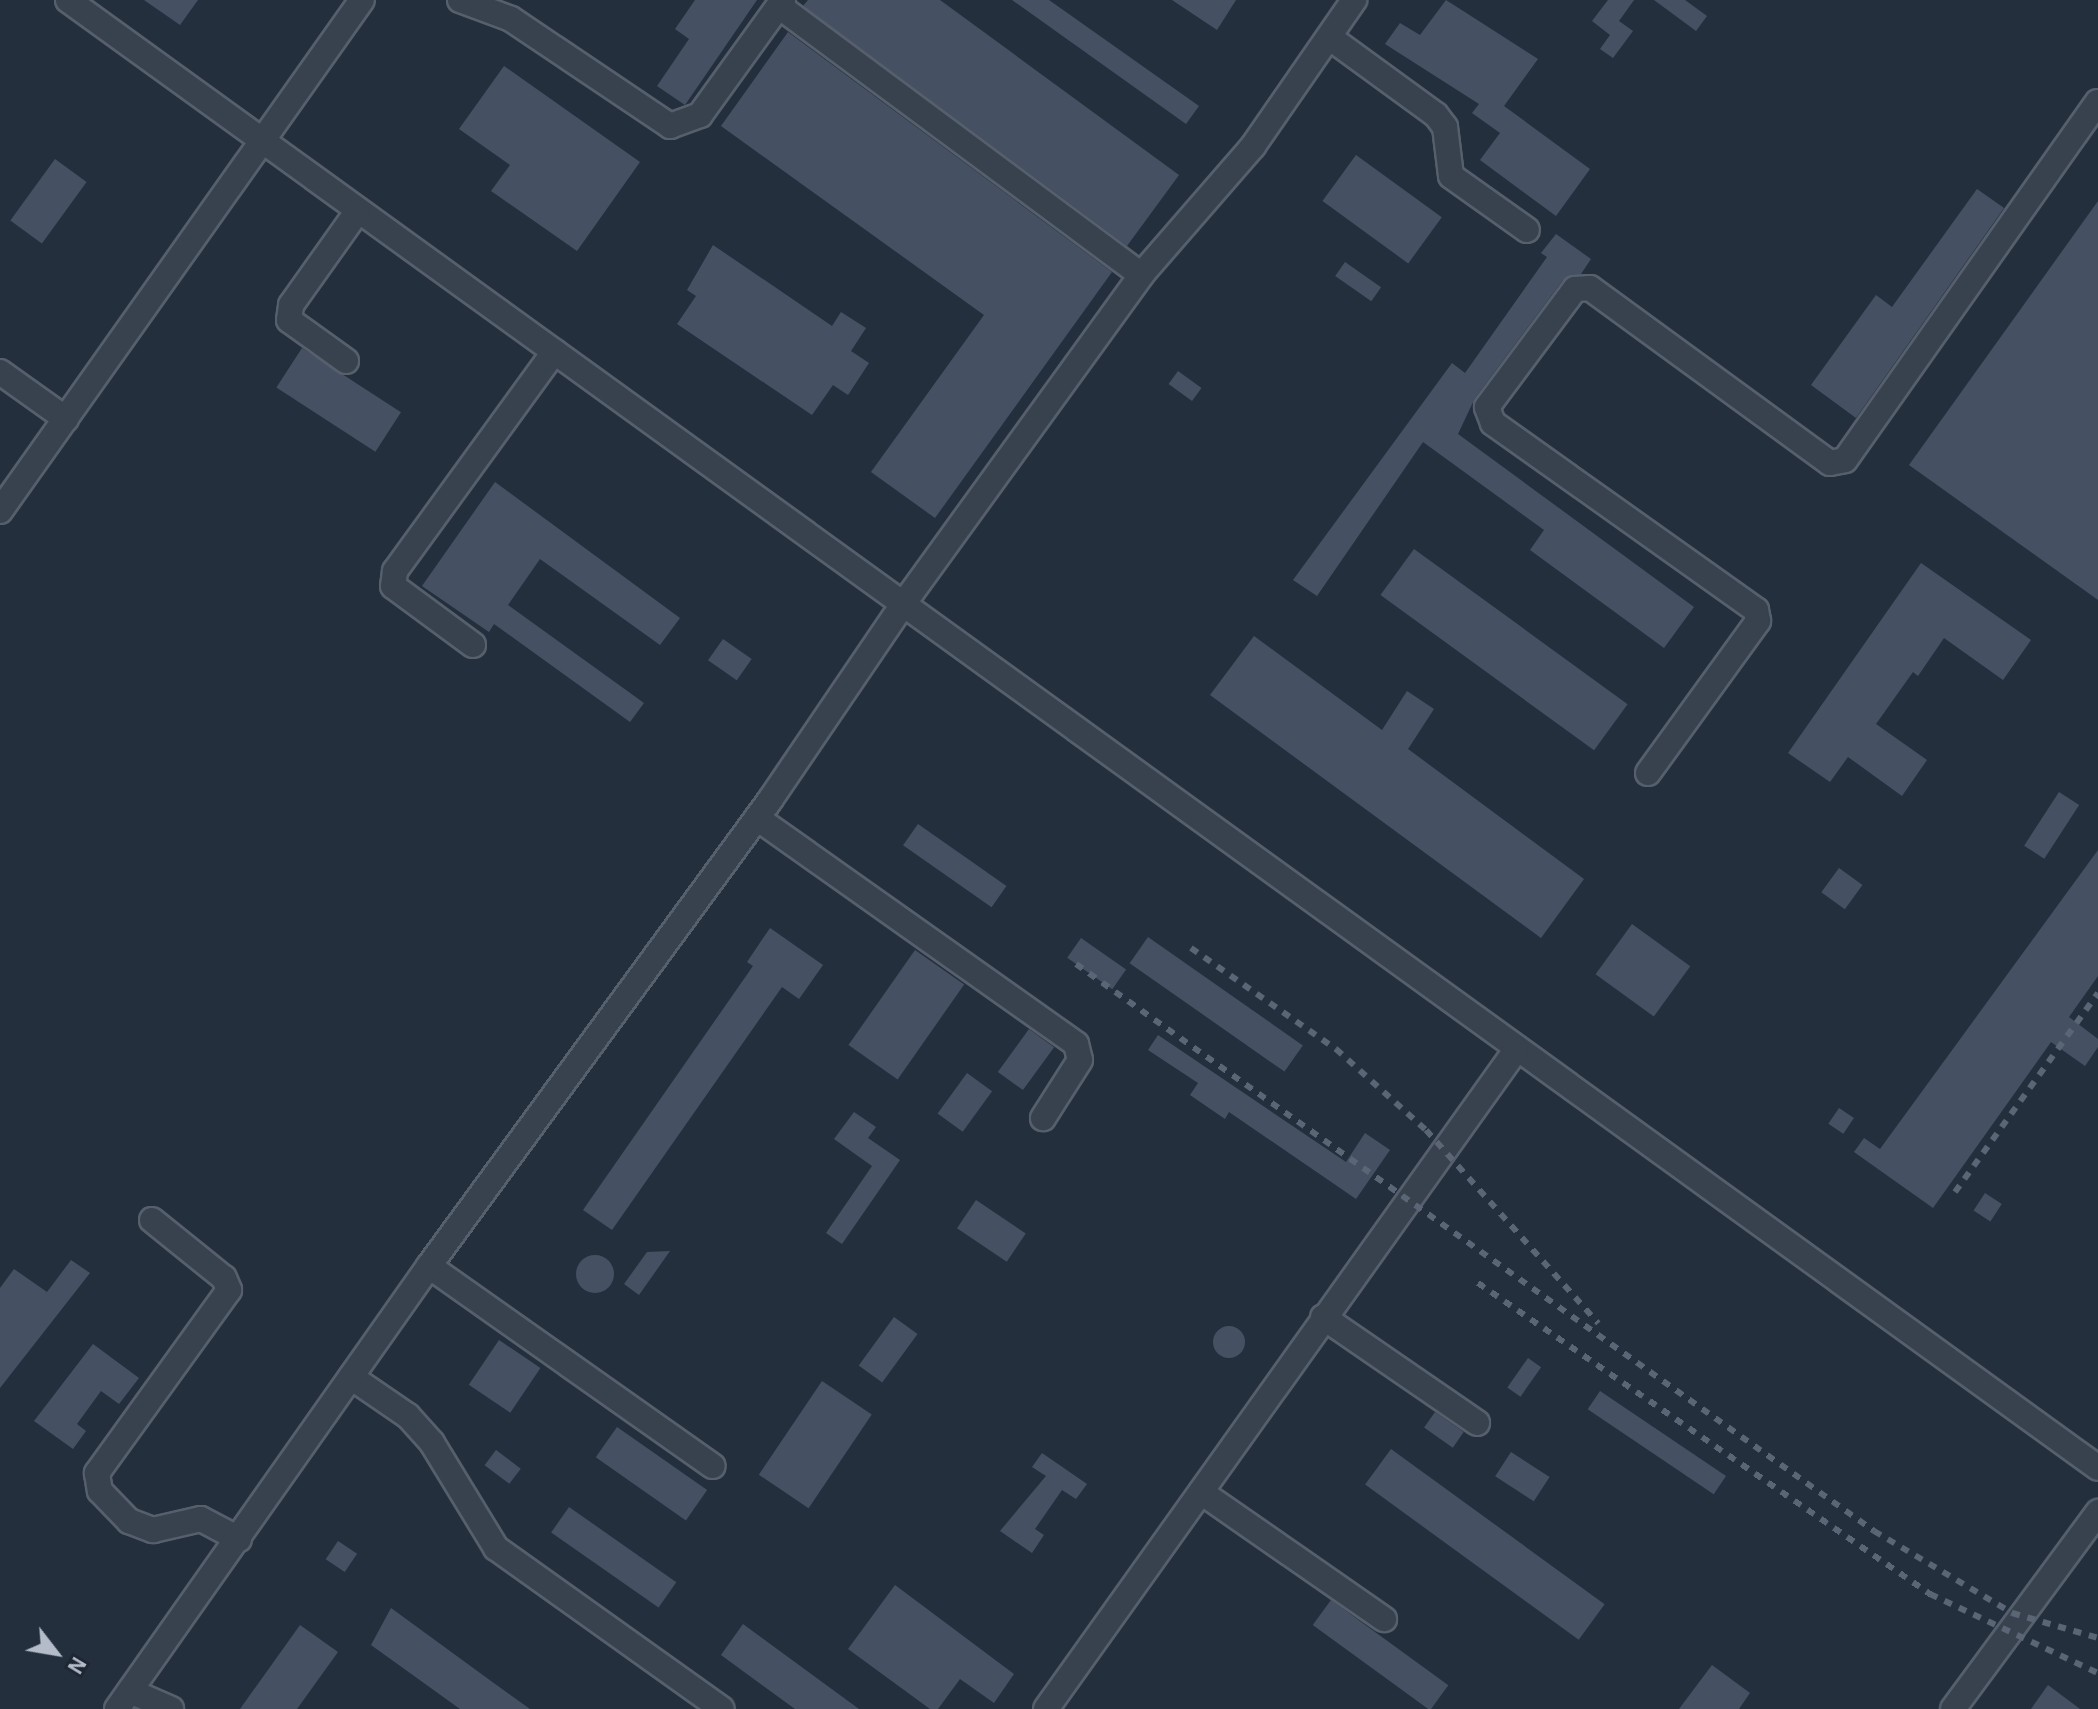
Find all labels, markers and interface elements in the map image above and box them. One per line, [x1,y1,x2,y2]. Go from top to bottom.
north arrow [16,1613,96,1693]
text: N [63,1653,90,1678]

